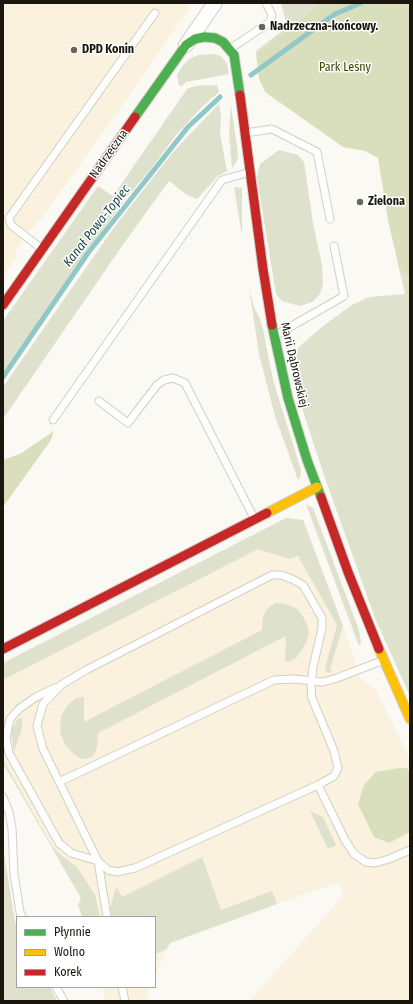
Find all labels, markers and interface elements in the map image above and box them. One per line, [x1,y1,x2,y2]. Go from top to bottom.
place label: Nadrzeczna-końcowy. [270,20,378,34]
marker: Nadrzeczna-końcowy. [257,22,267,32]
place label: DPD Konin [82,43,134,57]
marker: DPD Konin [69,45,79,55]
park label: Park Leśny [319,61,371,75]
street label: Nadrzeczna [87,127,131,181]
water label: Kanał Powa-Topiec [60,182,134,270]
place label: Zielona [368,195,405,209]
marker: Zielona [355,197,365,207]
street label: Marii Dąbrowskiej [277,321,311,409]
legend [16,916,156,988]
text: Płynnie [54,925,91,939]
text: Wolno [54,945,85,959]
text: Korek [54,965,82,979]

